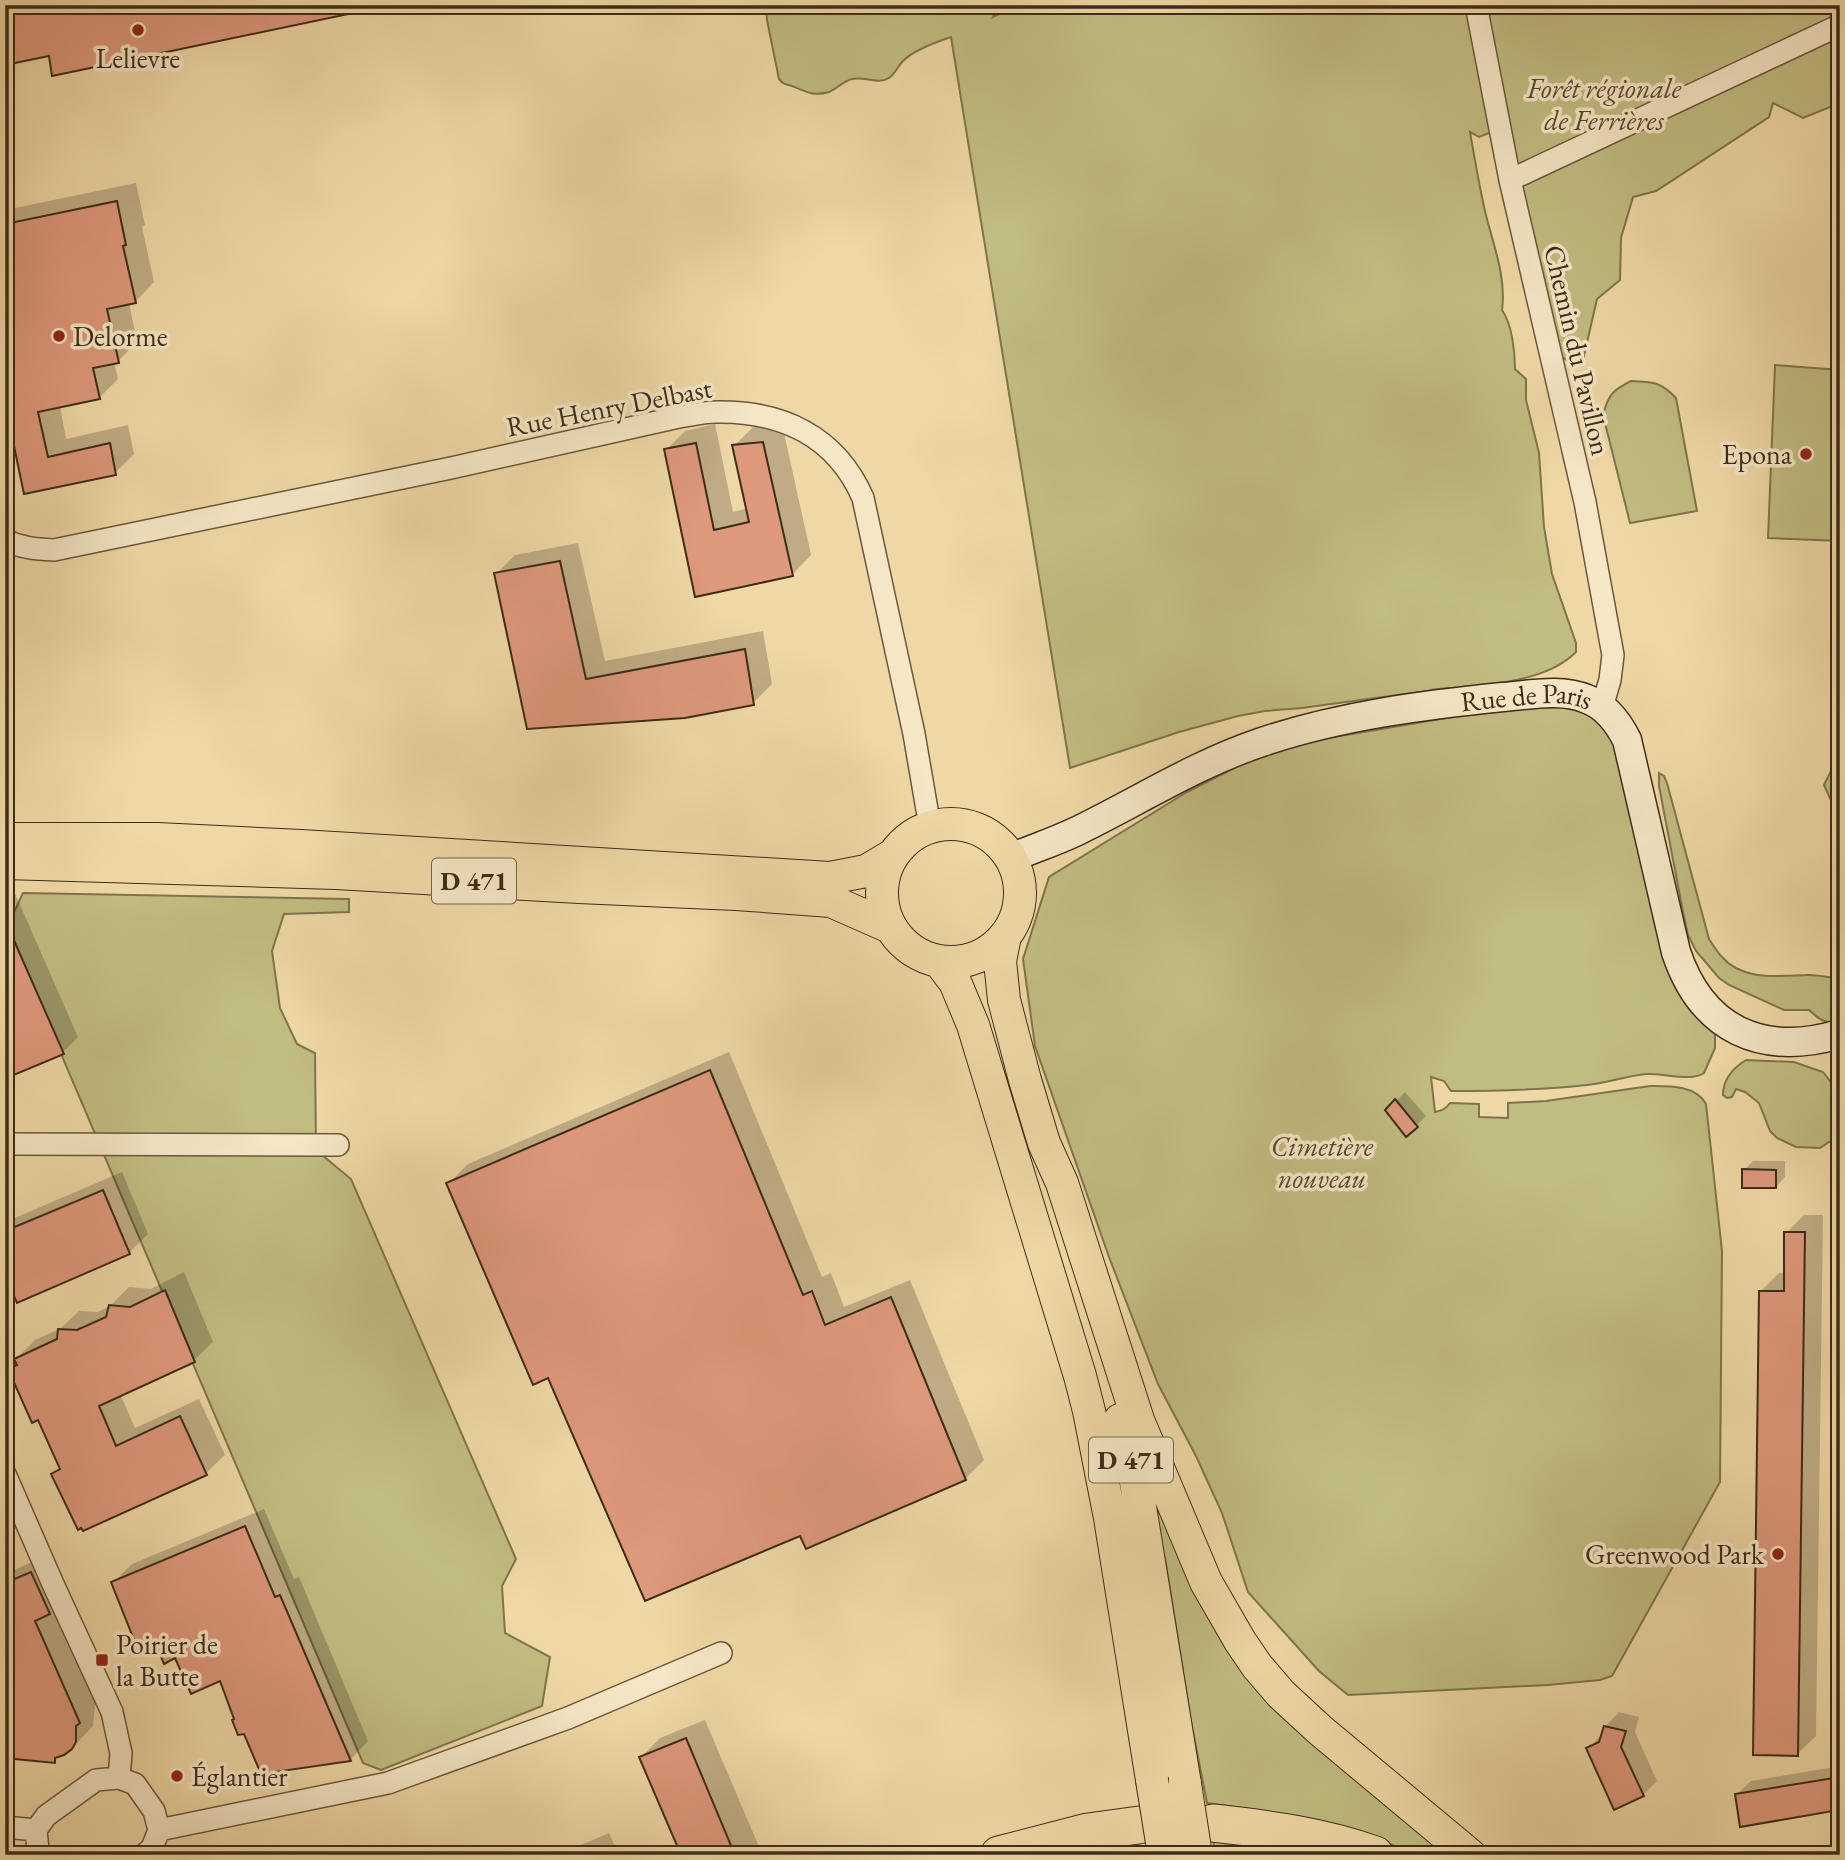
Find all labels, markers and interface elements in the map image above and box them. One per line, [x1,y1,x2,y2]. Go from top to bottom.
marker: Lelievre [130,22,146,38]
place label: Lelievre [96,40,180,76]
park label: Forêt régionale de Ferrières [1526,70,1682,138]
street label: Chemin du Pavillon [1536,241,1620,459]
place label: Delorme [73,318,168,354]
marker: Delorme [51,328,67,344]
street label: Rue Henry Delbast [503,369,715,445]
place label: Epona [1722,436,1793,472]
marker: Epona [1798,446,1814,462]
street label: Rue de Paris [1459,675,1598,719]
road number: D 471 [432,859,516,904]
park label: Cimetière nouveau [1271,1128,1374,1196]
road number: D 471 [1089,1438,1173,1483]
place label: Greenwood Park [1585,1536,1765,1572]
marker: Greenwood Park [1770,1546,1786,1562]
place label: Poirier de la Butte [116,1626,218,1694]
marker: Poirier de la Butte [94,1652,110,1668]
place label: Églantier [191,1758,288,1794]
marker: Églantier [169,1768,185,1784]

